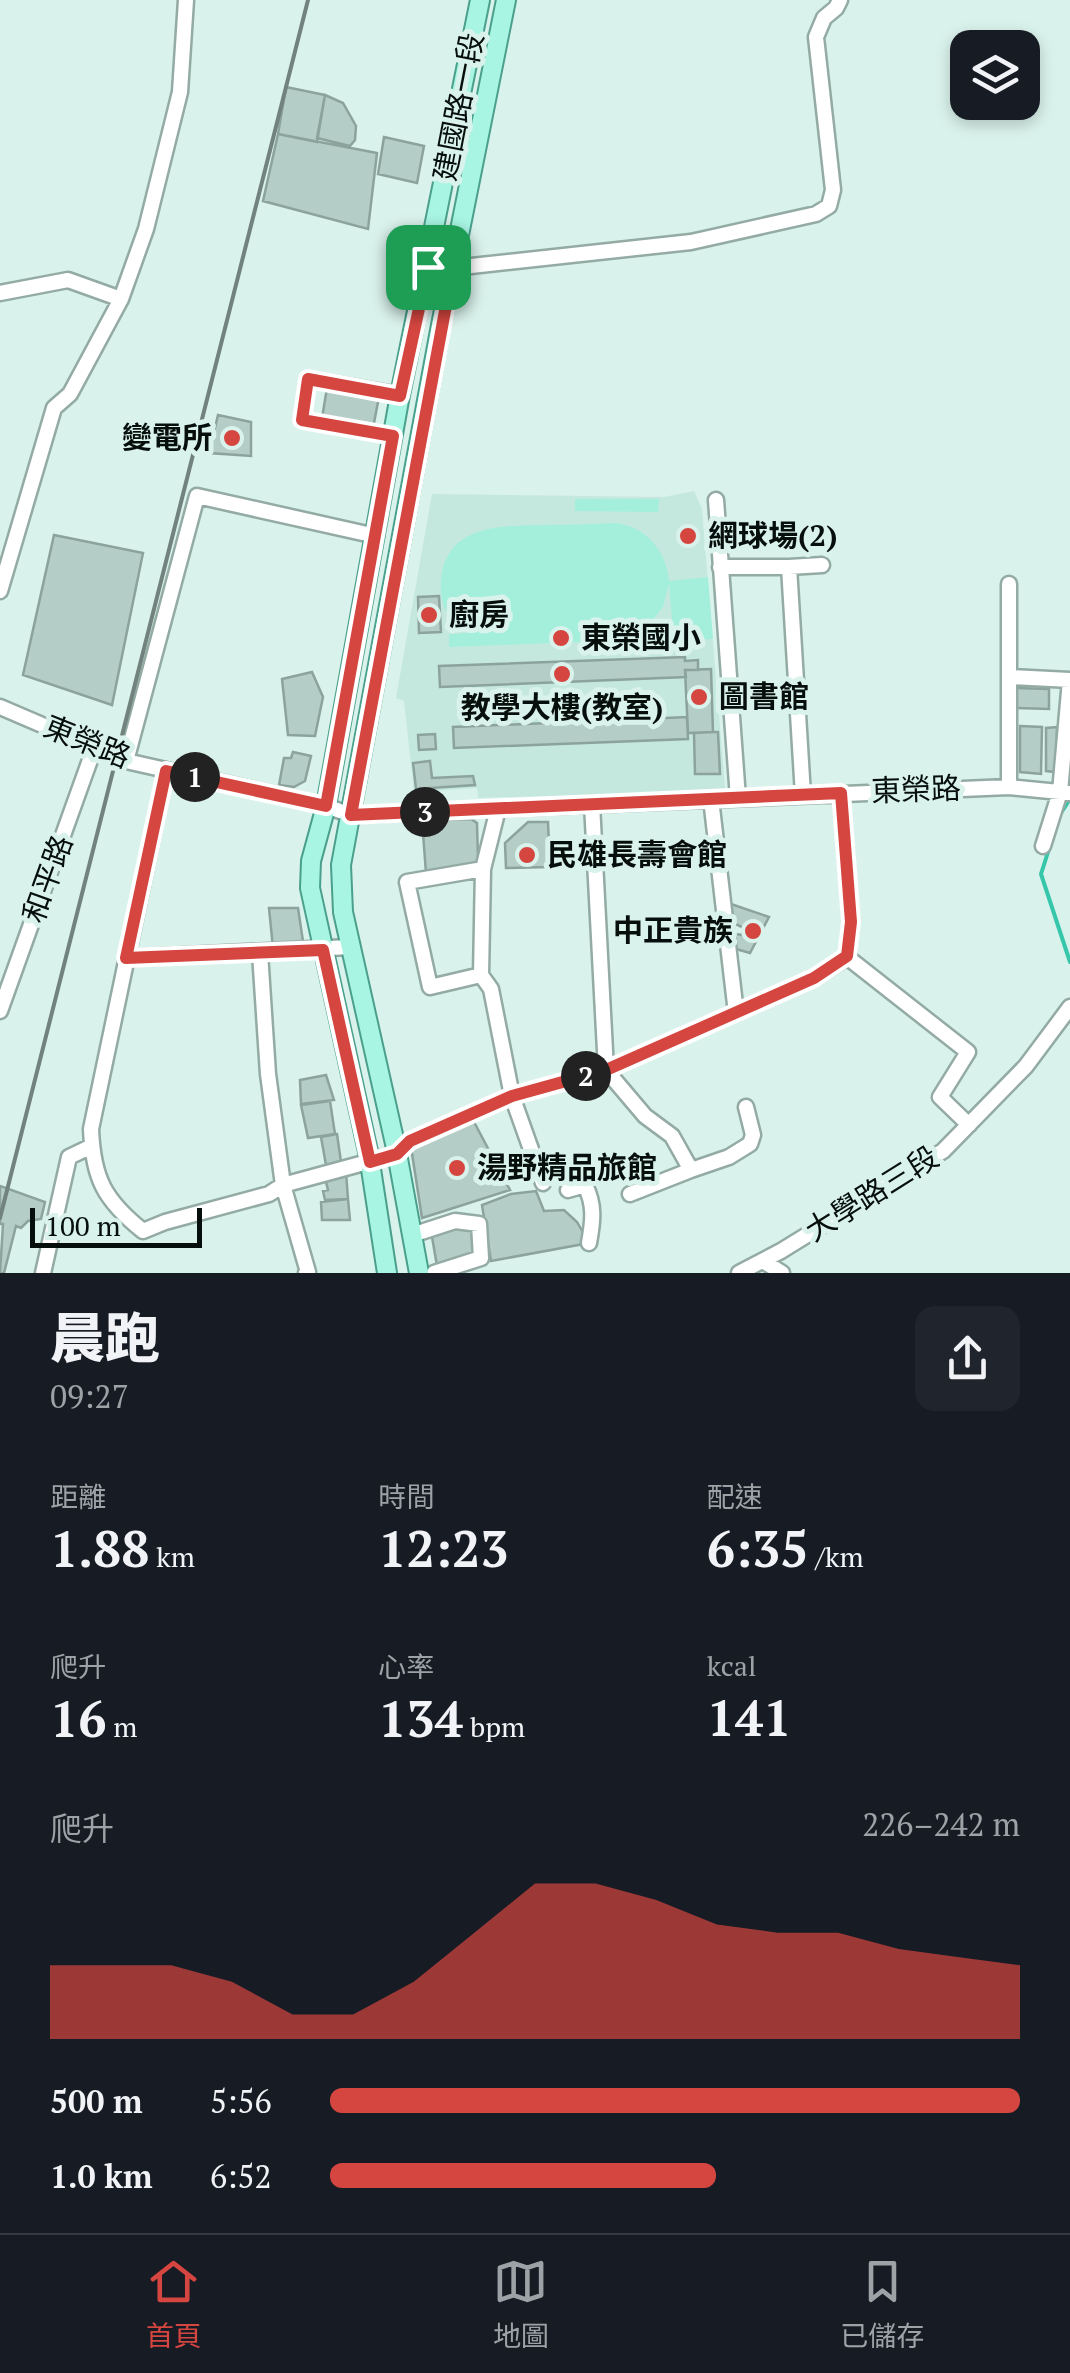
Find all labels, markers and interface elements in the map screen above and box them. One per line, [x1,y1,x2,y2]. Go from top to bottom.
street label: 建國路一段 [424,29,492,184]
map controls [950,30,1040,120]
button: layers [950,30,1040,120]
pin [386,225,471,310]
icon: arrive [401,240,456,295]
place label: 變電所 [122,417,212,457]
marker: 變電所 [221,427,243,449]
place label: 網球場(2) [708,515,837,555]
marker: 網球場(2) [677,525,699,547]
place label: 廚房 [449,594,509,634]
marker: 廚房 [418,604,440,626]
place label: 東榮國小 [581,617,701,657]
marker: 東榮國小 [550,627,572,649]
marker: 教學大樓(教室) [551,663,573,685]
place label: 圖書館 [719,676,809,716]
marker: 圖書館 [688,686,710,708]
place label: 教學大樓(教室) [461,687,663,727]
street label: 東榮路 [38,706,137,776]
pin: 1 [170,752,220,802]
text: 1 [187,758,203,795]
street label: 東榮路 [870,767,962,811]
pin: 3 [400,787,450,837]
text: 3 [417,793,433,830]
street label: 和平路 [13,830,81,928]
place label: 民雄長壽會館 [547,834,727,874]
marker: 民雄長壽會館 [516,844,538,866]
place label: 中正貴族 [613,910,733,950]
marker: 中正貴族 [742,920,764,942]
pin: 2 [561,1051,611,1101]
text: 2 [578,1057,594,1094]
street label: 大學路三段 [797,1136,946,1250]
place label: 湯野精品旅館 [477,1147,657,1187]
marker: 湯野精品旅館 [446,1157,468,1179]
scale bar [30,1203,202,1248]
text: 100 m [45,1207,121,1244]
text: 晨跑 [50,1301,160,1374]
button: share [915,1306,1020,1411]
text: 09:27 [50,1375,129,1417]
text: 距離 [50,1478,106,1515]
text: 時間 [378,1478,434,1515]
text: 配速 [707,1478,763,1515]
text: 1.88 [50,1515,150,1581]
text: 12:23 [378,1515,508,1581]
text: 6:35 [707,1515,809,1581]
text: km [150,1538,195,1575]
text: /km [809,1538,864,1575]
text: kcal [707,1647,756,1684]
text: 爬升 [50,1648,106,1685]
text: 心率 [378,1648,434,1685]
text: 141 [707,1684,791,1750]
text: 16 [50,1685,107,1751]
text: 134 [378,1685,463,1751]
text: m [107,1708,137,1745]
text: bpm [463,1708,525,1745]
text: 226–242 m [862,1803,1020,1845]
text: 爬升 [50,1807,114,1849]
text: 500 m [50,2080,142,2122]
text: 5:56 [210,2080,272,2122]
text: 1.0 km [50,2155,153,2197]
text: 6:52 [210,2155,272,2197]
tab: 首頁 [146,2254,202,2354]
tab: 地圖 [493,2254,549,2354]
tab: 已儲存 [840,2254,924,2354]

